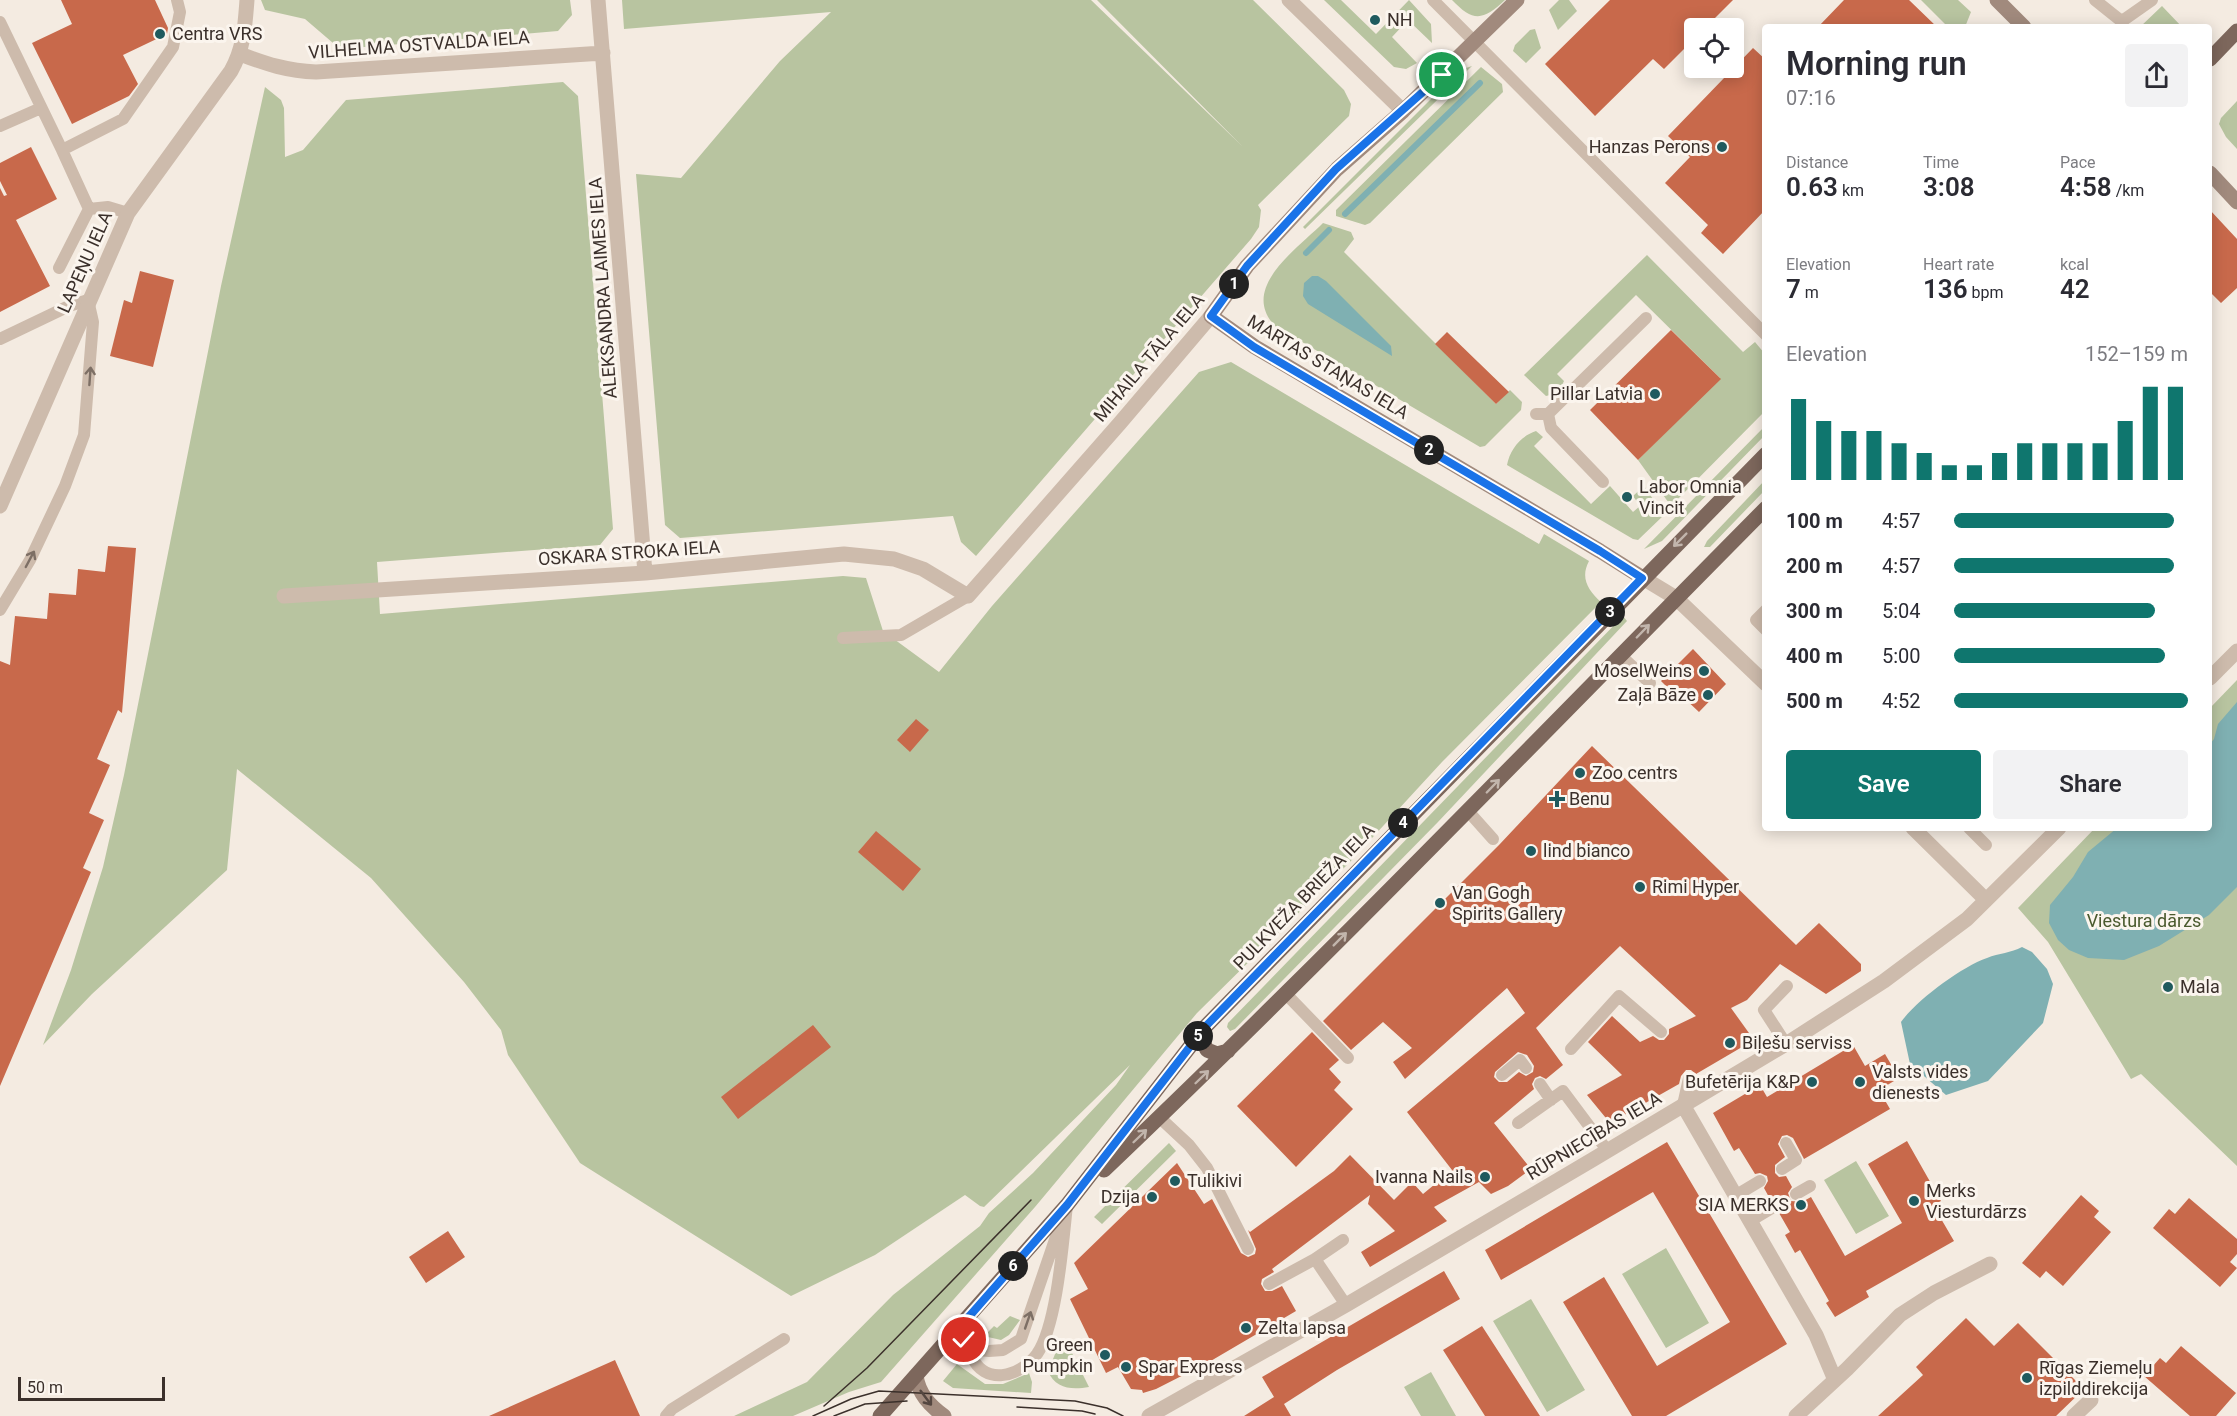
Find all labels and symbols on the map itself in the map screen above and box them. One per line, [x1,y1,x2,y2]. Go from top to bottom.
place label: NH [1387,9,1413,30]
marker: NH [1368,13,1382,27]
place label: Centra VRS [172,23,263,44]
street label: VILHELMA OSTVALDA IELA [308,26,531,63]
marker: Centra VRS [153,27,167,41]
pin [1416,49,1467,100]
place label: Hanzas Perons [1589,136,1710,157]
marker: Hanzas Perons [1715,140,1729,154]
street label: ALEKSANDRA LAIMES IELA [584,176,621,399]
street label: LAPEŅU IELA [53,208,117,316]
pin: 1 [1219,269,1249,299]
street label: MIHAILA TĀLA IELA [1089,289,1208,426]
street label: MARTAS STAŅAS IELA [1243,310,1413,424]
one-way arrow [84,367,95,386]
place label: Pillar Latvia [1550,383,1643,404]
marker: Pillar Latvia [1648,387,1662,401]
pin: 2 [1414,435,1444,465]
place label: Labor Omnia Vincit [1639,476,1742,518]
marker: Labor Omnia Vincit [1620,490,1634,504]
one-way arrow [1673,533,1688,548]
street label: OSKARA STROKA IELA [537,536,721,569]
one-way arrow [24,551,36,568]
pin: 3 [1595,597,1625,627]
one-way arrow [1636,624,1650,639]
place label: MoselWeins [1594,660,1692,681]
marker: MoselWeins [1697,664,1711,678]
place label: Zaļā Bāze [1617,684,1696,706]
marker: Zaļā Bāze [1701,688,1715,702]
place label: Zoo centrs [1592,762,1678,783]
marker: Zoo centrs [1573,766,1587,780]
one-way arrow [1485,779,1500,794]
place label: Benu [1569,788,1610,809]
marker: Benu [1550,792,1564,806]
pin: 4 [1388,808,1418,838]
street label: PULKVEŽA BRIEŽA IELA [1229,819,1379,974]
place label: lind bianco [1543,840,1630,861]
marker: lind bianco [1524,844,1538,858]
place label: Rimi Hyper [1652,876,1739,897]
marker: Rimi Hyper [1633,880,1647,894]
place label: Van Gogh Spirits Gallery [1452,882,1563,924]
marker: Van Gogh Spirits Gallery [1433,896,1447,910]
park label: Viestura dārzs [2087,910,2201,931]
one-way arrow [1333,932,1348,947]
place label: Mala [2180,976,2220,997]
marker: Mala [2161,980,2175,994]
pin: 5 [1183,1021,1213,1051]
place label: Biļešu serviss [1742,1032,1852,1054]
marker: Biļešu serviss [1723,1036,1737,1050]
place label: Valsts vides dienests [1872,1061,1968,1103]
one-way arrow [1194,1069,1209,1084]
place label: Bufetērija K&P [1685,1071,1800,1092]
marker: Bufetērija K&P [1805,1075,1819,1089]
marker: Valsts vides dienests [1853,1075,1867,1089]
street label: RŪPNIECĪBAS IELA [1523,1087,1665,1184]
one-way arrow [1132,1129,1147,1143]
place label: Ivanna Nails [1375,1166,1473,1187]
place label: Tulikivi [1187,1170,1242,1191]
marker: Ivanna Nails [1478,1170,1492,1184]
marker: Tulikivi [1168,1174,1182,1188]
place label: Merks Viesturdārzs [1926,1180,2027,1222]
place label: Dzija [1101,1186,1140,1207]
marker: Dzija [1145,1190,1159,1204]
place label: SIA MERKS [1698,1194,1789,1215]
marker: Merks Viesturdārzs [1907,1194,1921,1208]
marker: SIA MERKS [1794,1198,1808,1212]
pin: 6 [998,1251,1028,1281]
one-way arrow [1023,1311,1034,1330]
pin [938,1314,989,1365]
place label: Zelta lapsa [1258,1317,1346,1338]
marker: Zelta lapsa [1239,1321,1253,1335]
place label: Green Pumpkin [1022,1334,1093,1376]
marker: Green Pumpkin [1098,1348,1112,1362]
place label: Spar Express [1138,1356,1242,1377]
place label: Rīgas Ziemeļu izpilddirekcija [2039,1357,2153,1399]
marker: Spar Express [1119,1360,1133,1374]
marker: Rīgas Ziemeļu izpilddirekcija [2020,1371,2034,1385]
scale bar [18,1374,165,1402]
one-way arrow [920,1390,932,1406]

